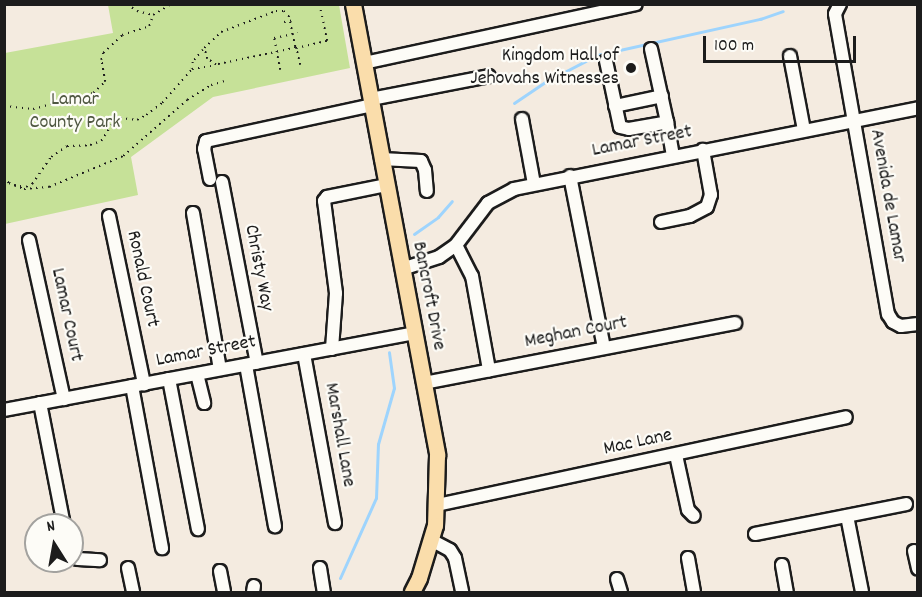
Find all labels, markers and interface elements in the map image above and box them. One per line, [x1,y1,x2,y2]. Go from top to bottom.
scale bar [706,24,859,62]
text: 100 m [714,34,754,59]
place label: Kingdom Hall of Jehovahs Witnesses [470,45,619,92]
marker: Kingdom Hall of Jehovahs Witnesses [624,61,638,75]
park label: Lamar County Park [30,89,120,136]
street label: Lamar Street [590,121,694,163]
street label: Avenida de Lamar [863,127,911,265]
street label: Christy Way [238,223,278,313]
street label: Ronald Court [120,228,164,330]
street label: Bancroft Drive [406,240,450,352]
street label: Lamar Court [44,266,88,364]
street label: Meghan Court [523,311,629,355]
street label: Lamar Street [154,331,258,373]
street label: Marshall Lane [318,381,360,489]
street label: Mac Lane [602,424,674,462]
north arrow [24,513,84,573]
text: N [45,515,57,539]

